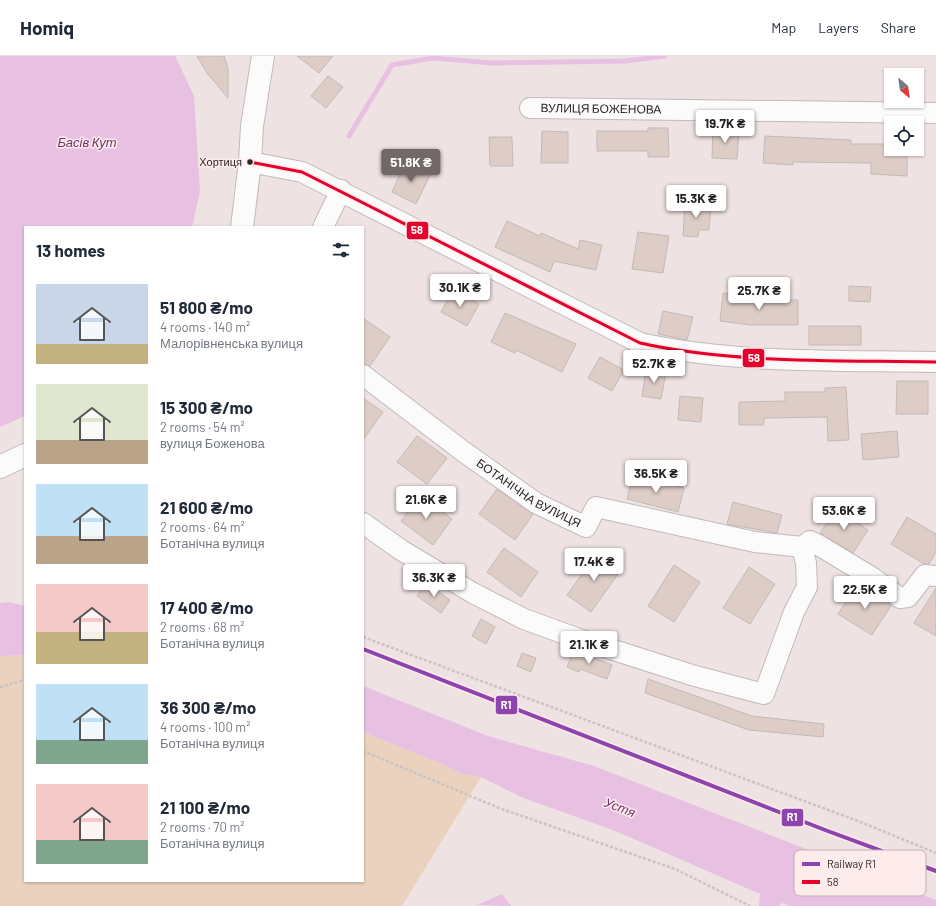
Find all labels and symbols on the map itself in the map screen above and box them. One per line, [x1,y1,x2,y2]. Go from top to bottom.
north arrow [884,68,924,108]
street label: ВУЛИЦЯ БОЖЕНОВА [540,100,662,116]
pin: 19.7K ₴ [688,110,762,144]
water label: Басів Кут [57,134,117,150]
pin: 51.8K ₴ [374,149,448,183]
place label: Хортиця [199,155,242,168]
marker: Хортиця [245,157,255,167]
pin: 15.3K ₴ [659,185,733,219]
line badge: 58 [406,221,429,240]
text: 58 [411,223,423,236]
pin: 30.1K ₴ [423,274,497,308]
pin: 25.7K ₴ [722,277,796,311]
line badge: 58 [742,348,765,368]
pin: 52.7K ₴ [617,350,691,384]
text: 58 [748,351,760,364]
street label: БОТАНІЧНА ВУЛИЦЯ [474,455,583,530]
pin: 36.5K ₴ [619,460,693,494]
pin: 21.6K ₴ [389,486,463,520]
pin: 53.6K ₴ [807,497,881,531]
pin: 17.4K ₴ [557,548,631,582]
pin: 36.3K ₴ [397,564,471,598]
pin: 22.5K ₴ [828,576,902,610]
pin: 21.1K ₴ [552,631,626,665]
line badge: R1 [495,695,518,715]
text: R1 [501,698,511,711]
water label: Устя [601,793,638,820]
line badge: R1 [781,808,804,827]
text: R1 [787,810,797,823]
legend [794,850,926,896]
text: Railway R1 [827,857,876,870]
text: 58 [827,875,839,888]

